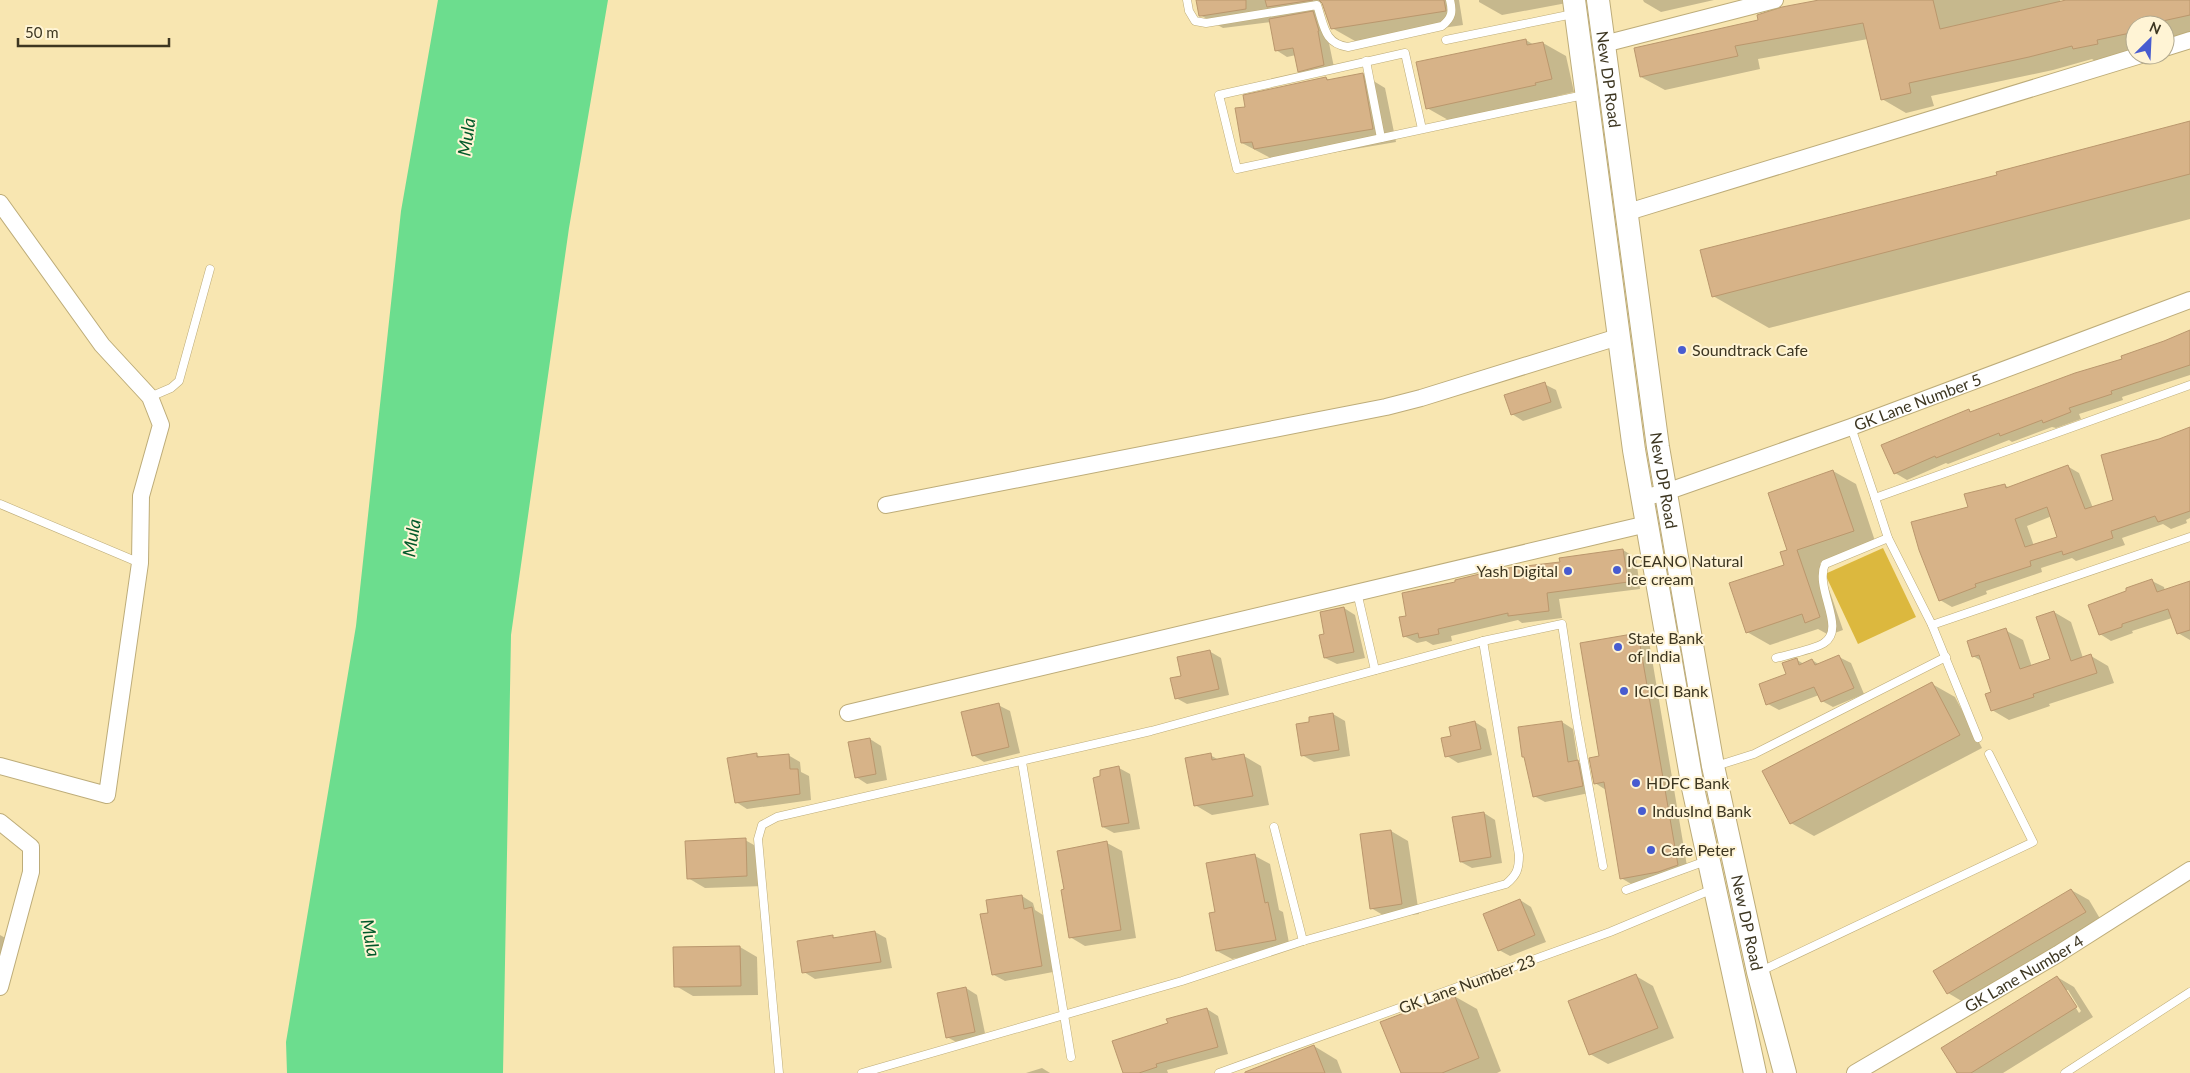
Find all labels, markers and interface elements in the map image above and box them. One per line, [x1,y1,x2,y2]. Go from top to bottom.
scale bar [18,15,169,47]
north arrow [2125,15,2175,65]
text: N [2147,18,2164,38]
text: 50 m [25,23,59,41]
street label: New DP Road [1593,30,1625,129]
water label: Mula [452,116,480,157]
place label: Soundtrack Cafe [1692,340,1808,359]
marker: Soundtrack Cafe [1676,344,1688,356]
street label: GK Lane Number 5 [1851,369,1984,434]
street label: New DP Road [1647,431,1682,530]
water label: Mula [397,517,425,558]
place label: ICEANO Natural ice cream [1627,551,1743,588]
place label: Yash Digital [1476,561,1558,580]
marker: ICEANO Natural ice cream [1611,564,1623,576]
marker: Yash Digital [1562,565,1574,577]
place label: State Bank of India [1628,628,1704,665]
marker: State Bank of India [1612,641,1624,653]
place label: ICICI Bank [1634,681,1709,700]
marker: ICICI Bank [1618,685,1630,697]
place label: HDFC Bank [1646,773,1730,792]
marker: HDFC Bank [1630,777,1642,789]
place label: IndusInd Bank [1652,801,1752,820]
marker: IndusInd Bank [1636,805,1648,817]
place label: Cafe Peter [1661,840,1735,859]
marker: Cafe Peter [1645,844,1657,856]
street label: New DP Road [1728,873,1767,972]
water label: Mula [357,917,385,959]
street label: GK Lane Number 4 [1961,931,2086,1016]
street label: GK Lane Number 23 [1396,950,1538,1017]

